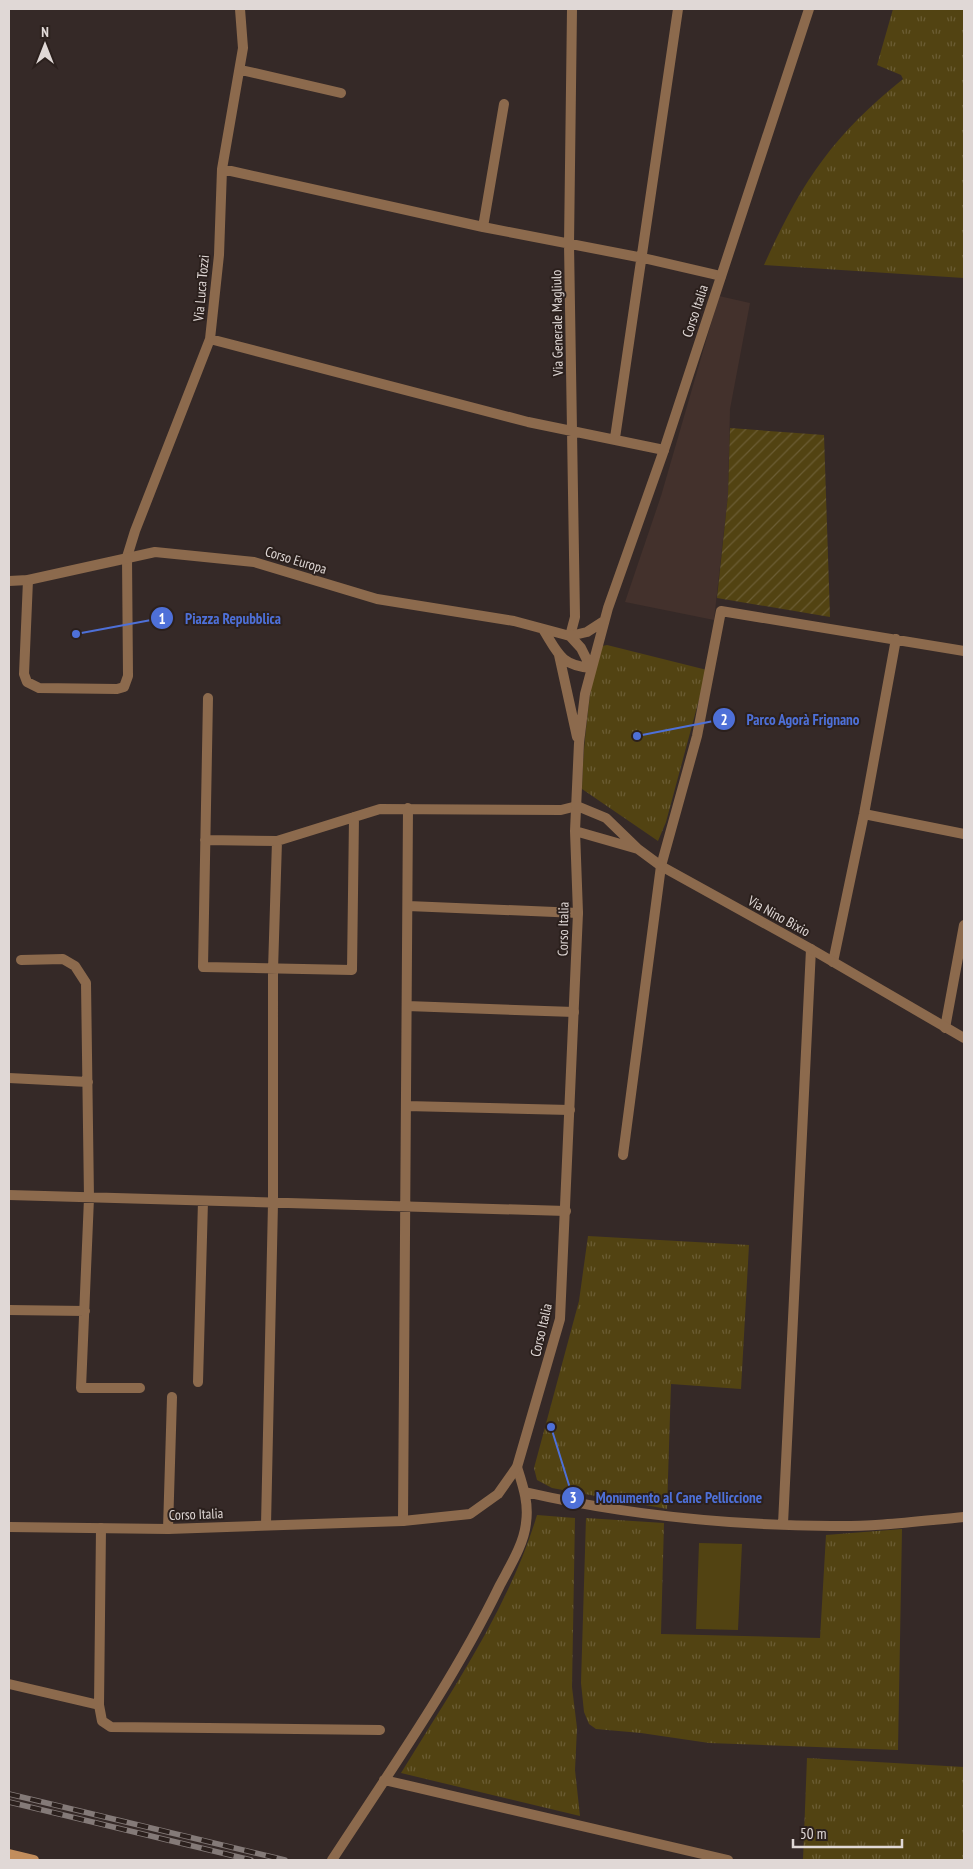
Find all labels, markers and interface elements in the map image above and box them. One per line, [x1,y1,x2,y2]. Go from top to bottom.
north arrow [20,20,70,70]
text: N [41,23,49,41]
street label: Via Luca Tozzi [189,254,213,323]
street label: Via Generale Magliulo [547,270,567,377]
street label: Corso Italia [678,282,712,340]
street label: Corso Europa [263,542,329,578]
callout: Piazza Repubblica [150,603,291,633]
text: 1 [158,609,166,628]
text: Piazza Repubblica [185,609,281,628]
callout: Parco Agorà Frignano [711,704,870,734]
text: 2 [720,710,728,729]
text: Parco Agorà Frignano [747,710,860,729]
street label: Via Nino Bixio [744,891,813,940]
street label: Corso Italia [554,902,572,956]
street label: Corso Italia [526,1302,556,1358]
callout: Monumento al Cane Pelliccione [560,1483,772,1513]
text: 3 [569,1488,577,1507]
text: Monumento al Cane Pelliccione [596,1488,762,1507]
street label: Corso Italia [169,1504,223,1524]
scale bar [793,1816,902,1848]
text: 50 m [800,1824,826,1843]

